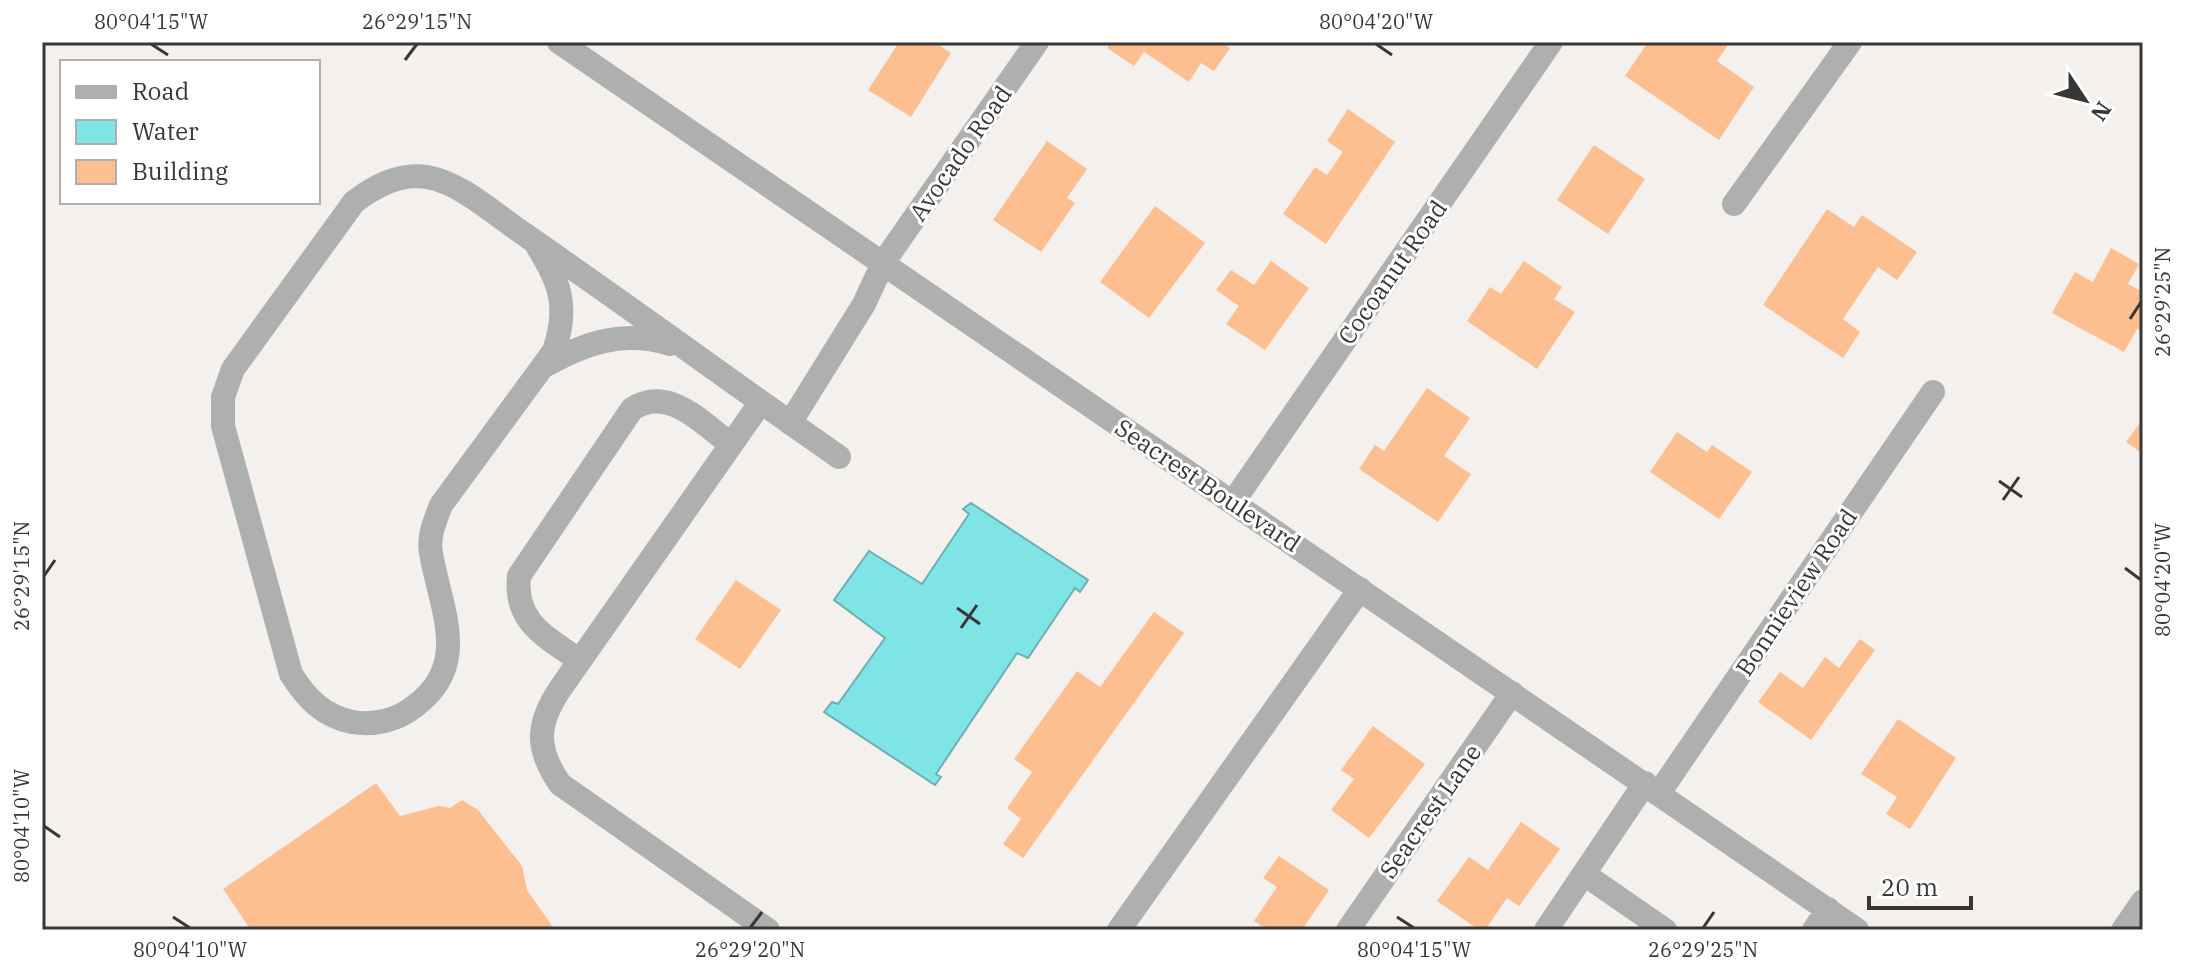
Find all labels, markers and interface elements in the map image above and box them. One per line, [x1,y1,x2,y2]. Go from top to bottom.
text: 80°04'15"W [94,8,208,35]
text: 26°29'15"N [362,8,472,35]
text: 80°04'20"W [1319,8,1433,35]
legend [60,60,320,204]
north arrow [2045,60,2125,140]
text: Road [132,75,189,107]
street label: Avocado Road [901,79,1019,227]
text: N [2085,96,2119,127]
text: Water [132,115,199,147]
text: Building [132,155,228,187]
street label: Cocoanut Road [1330,193,1454,351]
text: 26°29'25"N [2149,247,2176,357]
street label: Seacrest Boulevard [1109,411,1307,559]
street label: Bonnieview Road [1728,502,1864,682]
text: 26°29'15"N [8,521,35,631]
text: 80°04'20"W [2149,523,2176,637]
street label: Seacrest Lane [1372,737,1488,885]
text: 80°04'10"W [8,769,35,883]
scale bar [1869,860,1971,910]
text: 20 m [1881,871,1938,903]
text: 80°04'10"W [133,936,247,963]
text: 26°29'20"N [695,936,805,963]
text: 80°04'15"W [1357,936,1471,963]
text: 26°29'25"N [1648,936,1758,963]

